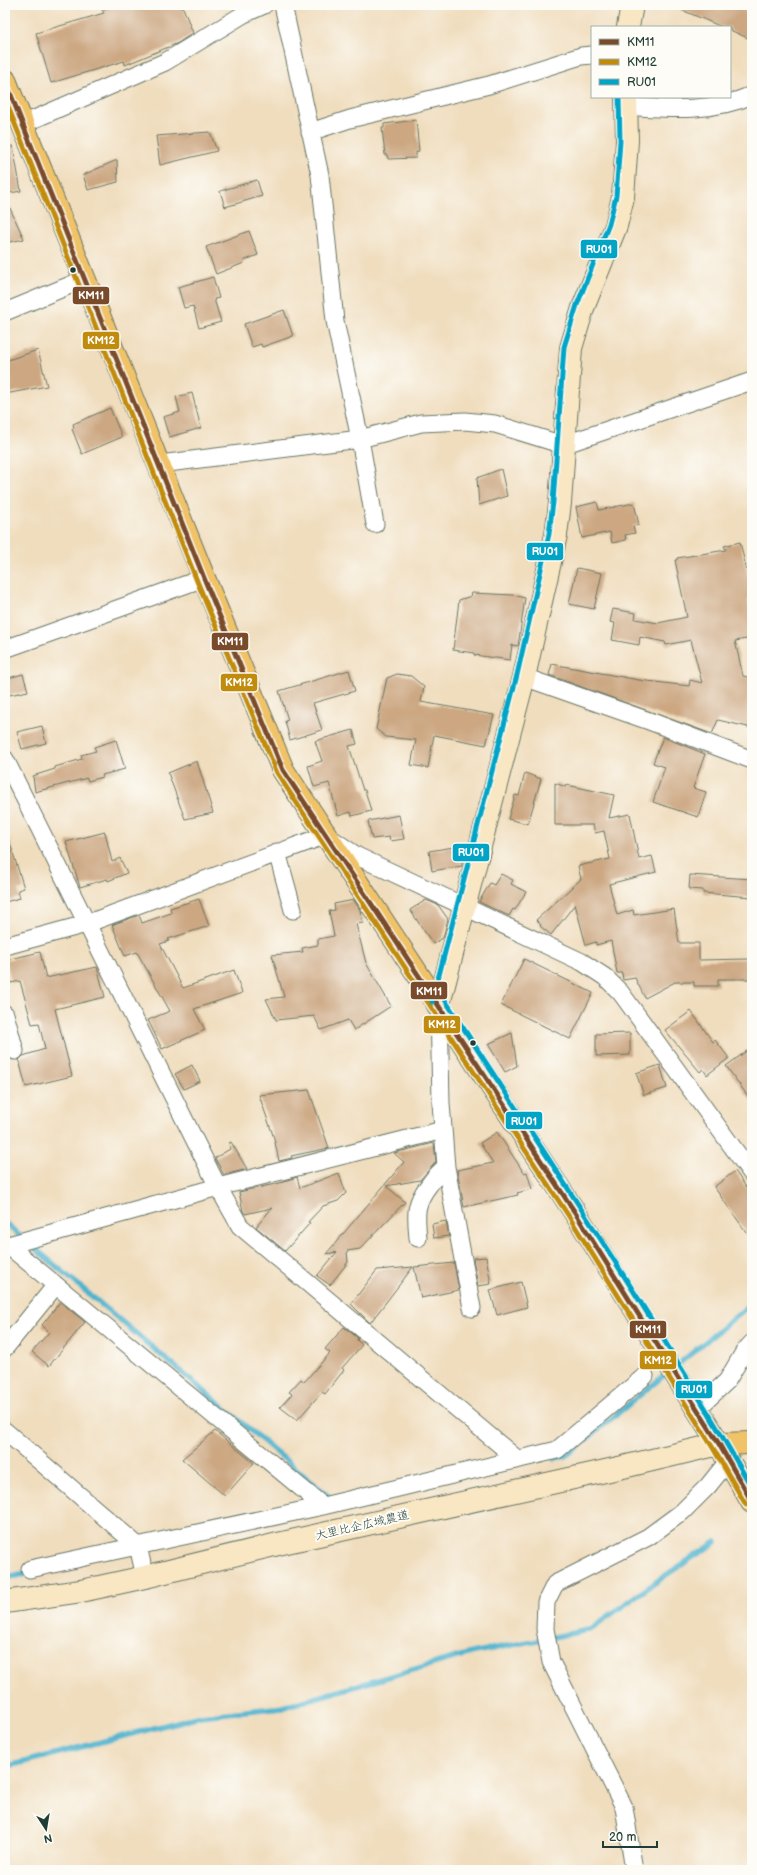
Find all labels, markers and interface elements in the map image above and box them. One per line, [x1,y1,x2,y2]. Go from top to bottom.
legend [591,26,731,98]
text: KM11 [627,35,654,50]
text: KM12 [627,55,657,70]
text: RU01 [627,75,656,90]
line badge: RU01 [580,239,618,259]
text: RU01 [586,243,612,256]
unlabelled marker [68,265,78,275]
line badge: KM11 [72,286,110,305]
text: KM11 [78,289,104,302]
line badge: KM12 [82,331,120,350]
text: KM12 [87,334,115,347]
line badge: RU01 [526,542,564,561]
text: RU01 [532,545,558,558]
line badge: KM11 [211,632,249,651]
text: KM11 [217,635,243,648]
line badge: KM12 [220,673,258,692]
text: KM12 [225,676,253,689]
line badge: RU01 [452,843,490,862]
text: RU01 [458,846,484,859]
line badge: KM11 [410,981,448,1000]
text: KM11 [416,985,442,998]
line badge: KM12 [423,1015,461,1034]
text: KM12 [428,1018,456,1031]
unlabelled marker [468,1038,478,1048]
line badge: RU01 [505,1111,543,1130]
text: RU01 [511,1115,537,1128]
line badge: KM11 [629,1320,667,1339]
text: KM11 [635,1323,661,1336]
line badge: KM12 [639,1350,677,1370]
text: KM12 [644,1354,672,1367]
line badge: RU01 [675,1380,713,1399]
text: RU01 [681,1383,707,1396]
street label: 大里比企広域農道 [314,1507,411,1544]
north arrow [26,1809,66,1849]
scale bar [603,1823,657,1849]
text: 20 m [609,1830,636,1845]
text: N [43,1831,53,1846]

